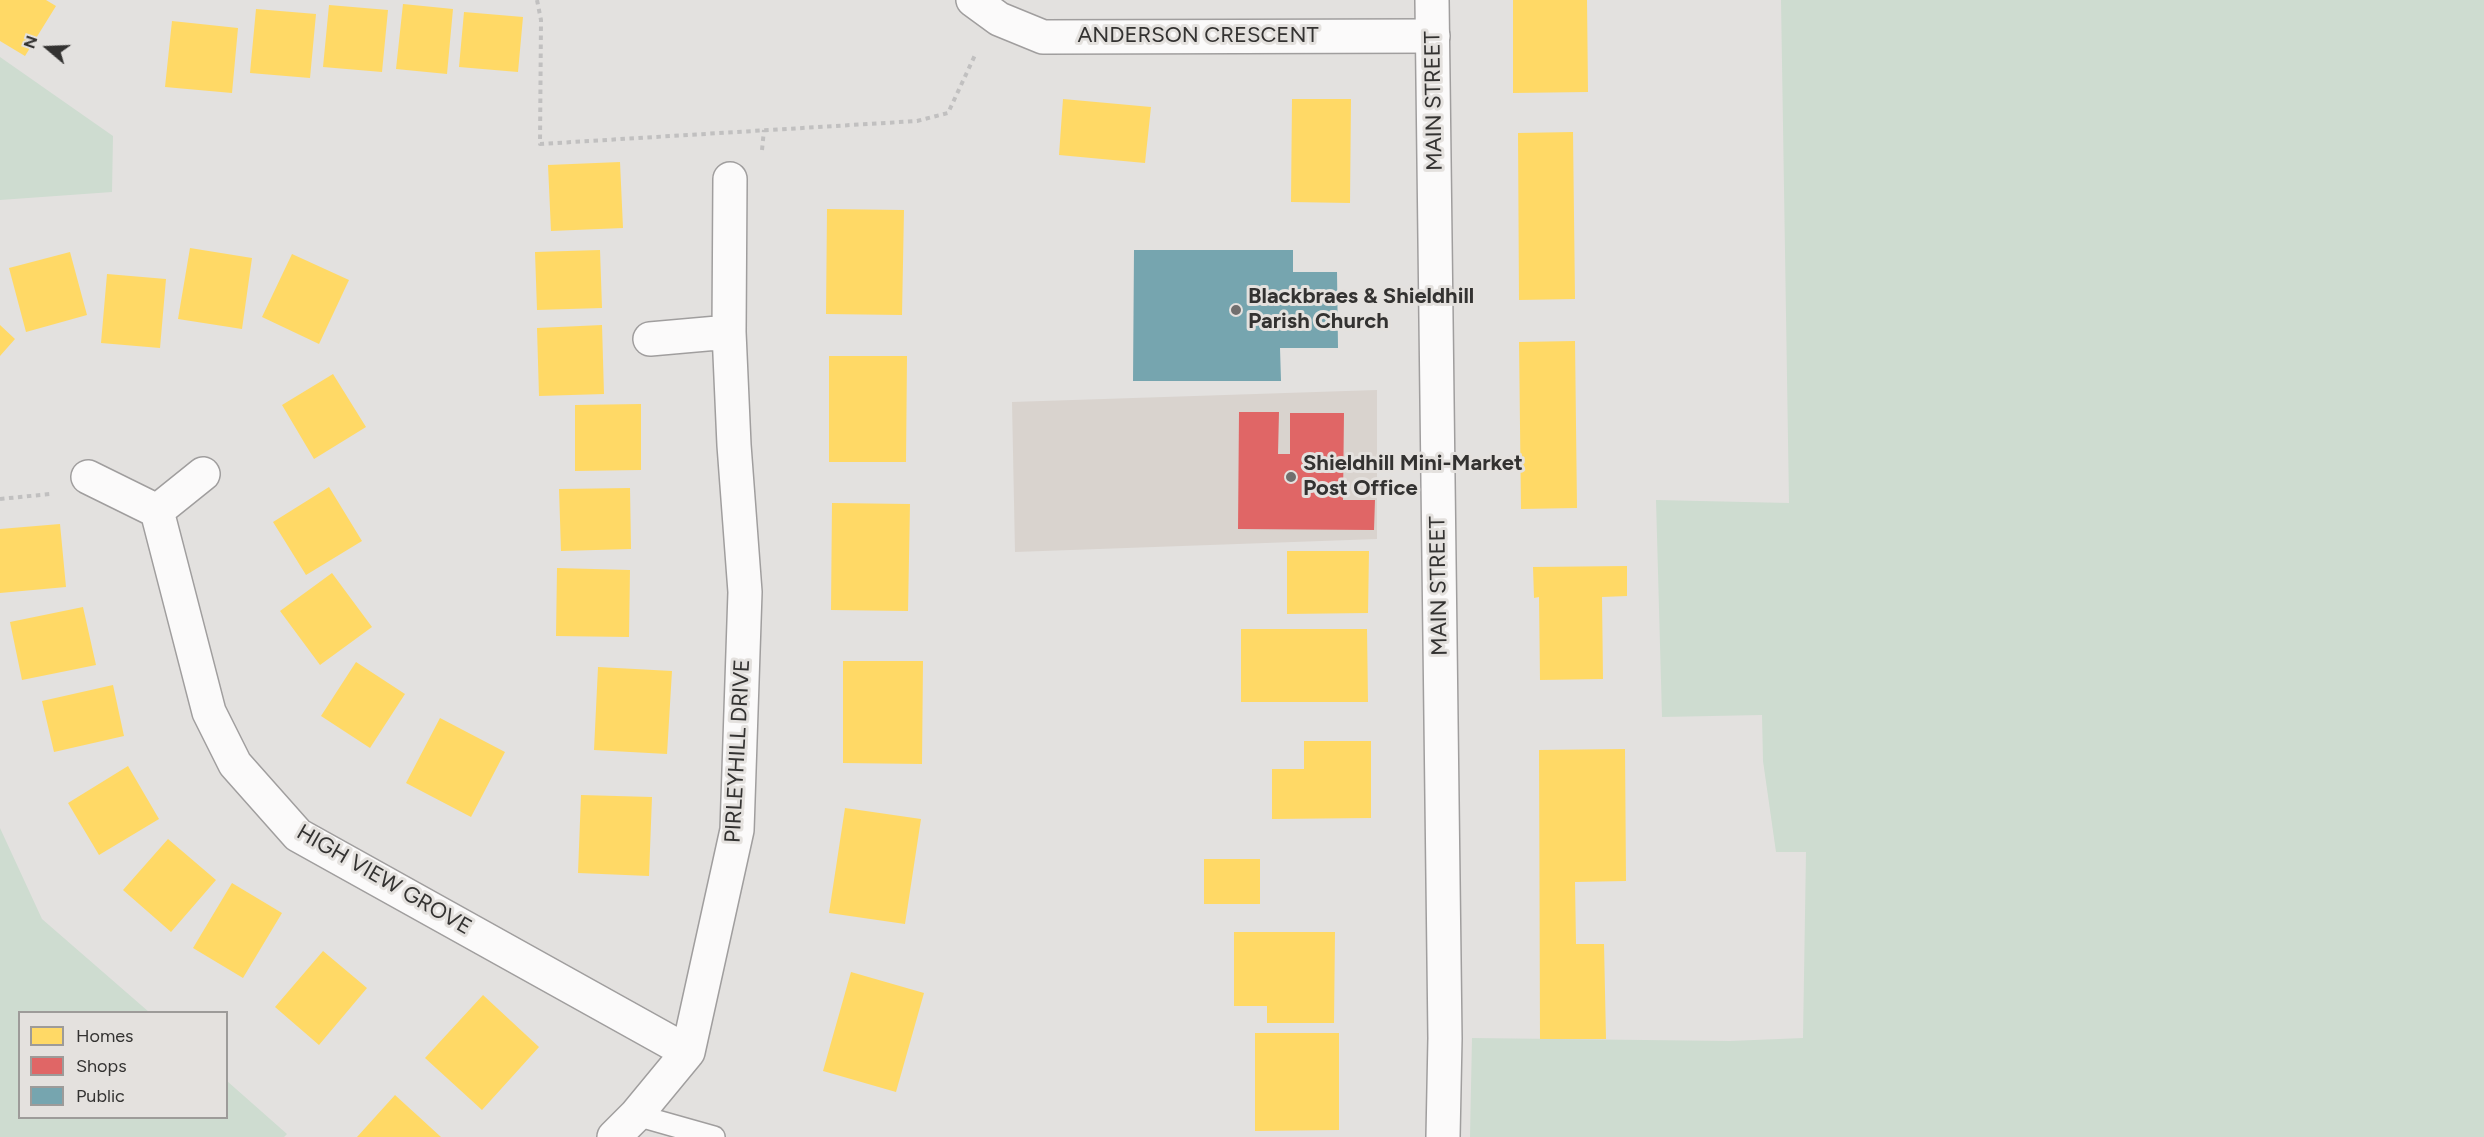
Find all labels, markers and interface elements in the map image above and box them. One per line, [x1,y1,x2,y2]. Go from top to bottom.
north arrow [18,18,78,78]
street label: ANDERSON CRESCENT [1077,23,1319,49]
street label: MAIN STREET [1420,31,1448,171]
text: N [20,33,42,51]
place label: Blackbraes & Shieldhill Parish Church [1248,284,1474,336]
marker: Blackbraes & Shieldhill Parish Church [1229,303,1243,317]
place label: Shieldhill Mini-Market Post Office [1303,451,1523,502]
marker: Shieldhill Mini-Market Post Office [1284,470,1298,484]
street label: MAIN STREET [1425,516,1453,656]
street label: PIRLEYHILL DRIVE [720,658,756,844]
street label: HIGH VIEW GROVE [292,819,476,941]
legend [18,1011,228,1119]
text: Homes [76,1025,134,1047]
text: Shops [76,1055,127,1077]
text: Public [76,1085,125,1107]

